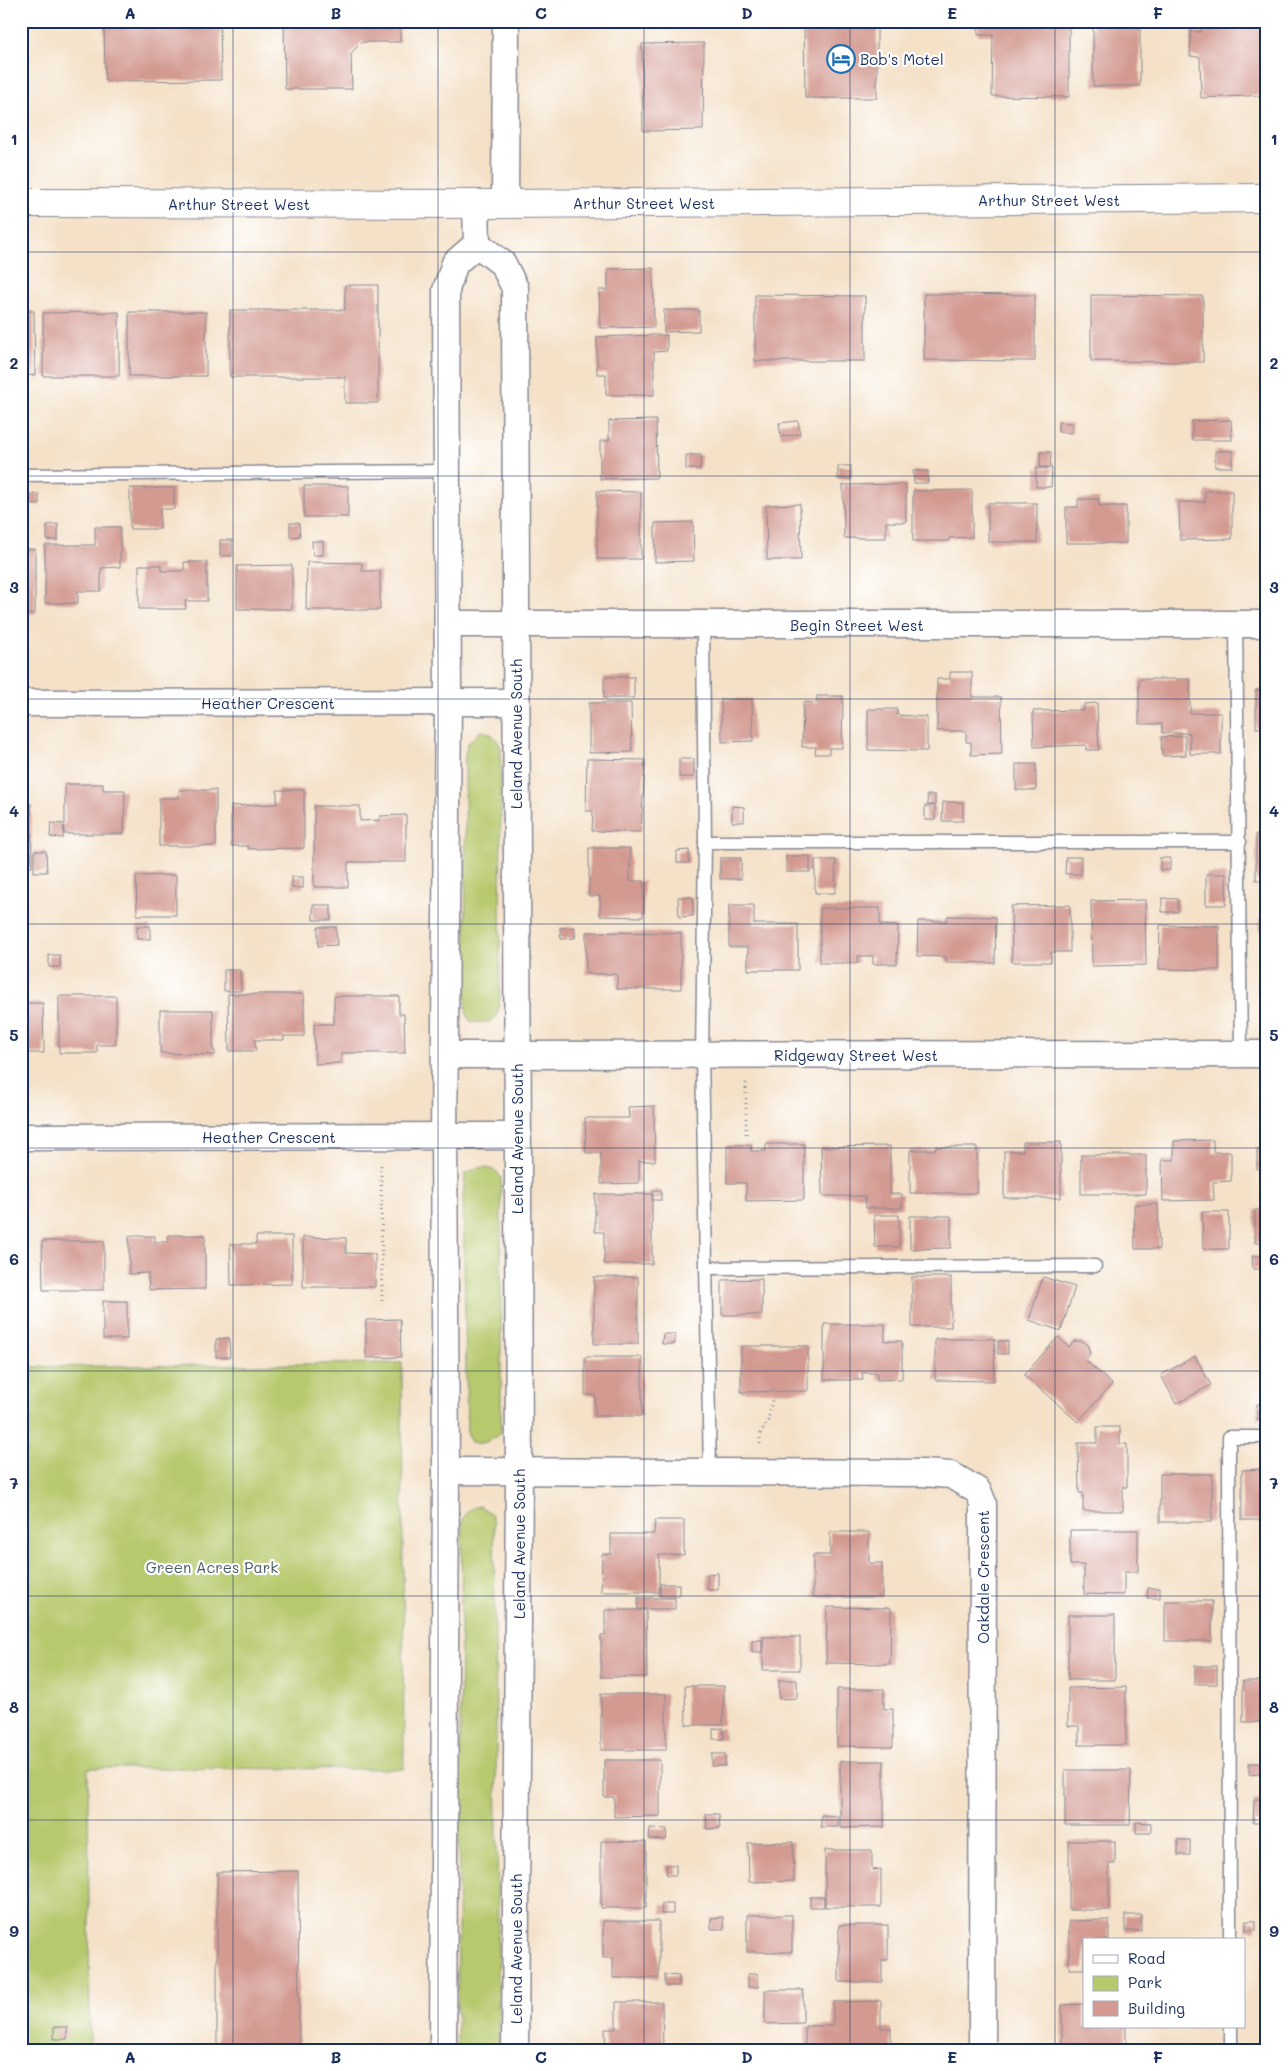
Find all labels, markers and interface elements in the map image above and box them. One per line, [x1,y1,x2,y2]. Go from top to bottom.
text: A [124,2,136,23]
text: B [331,2,341,23]
text: C [535,2,547,23]
text: D [741,2,753,23]
text: E [947,2,957,23]
text: F [1153,2,1163,23]
hotel icon: Bob's Motel [826,44,856,74]
place label: Bob's Motel [860,49,944,69]
text: 1 [10,128,18,149]
text: 1 [1270,128,1278,149]
street label: Arthur Street West [978,190,1120,210]
street label: Arthur Street West [573,193,715,213]
street label: Arthur Street West [168,194,310,214]
text: 2 [10,352,19,373]
text: 2 [1270,352,1279,373]
text: 3 [9,576,19,597]
text: 3 [1269,576,1279,597]
street label: Begin Street West [790,615,924,635]
street label: Leland Avenue South [506,659,526,809]
street label: Heather Crescent [201,693,335,713]
text: 4 [9,800,19,821]
text: 4 [1269,800,1279,821]
text: 5 [9,1024,19,1045]
text: 5 [1269,1024,1279,1045]
street label: Ridgeway Street West [774,1045,938,1065]
street label: Leland Avenue South [507,1064,527,1214]
street label: Heather Crescent [202,1127,336,1147]
text: 6 [9,1248,19,1269]
text: 6 [1269,1248,1279,1269]
street label: Leland Avenue South [509,1469,529,1619]
text: 7 [10,1472,19,1493]
text: 7 [1270,1472,1279,1493]
street label: Oakdale Crescent [973,1510,993,1644]
park label: Green Acres Park [146,1557,278,1577]
text: 8 [9,1696,19,1717]
text: 8 [1269,1696,1279,1717]
street label: Leland Avenue South [506,1874,526,2024]
text: 9 [9,1920,19,1941]
text: 9 [1269,1920,1279,1941]
legend [1083,1938,1246,2028]
text: Road [1128,1948,1165,1968]
text: Park [1128,1972,1162,1992]
text: Building [1128,1998,1185,2018]
text: A [124,2046,136,2067]
text: B [331,2046,341,2067]
text: C [535,2046,547,2067]
text: D [741,2046,753,2067]
text: E [947,2046,957,2067]
text: F [1153,2046,1163,2067]

